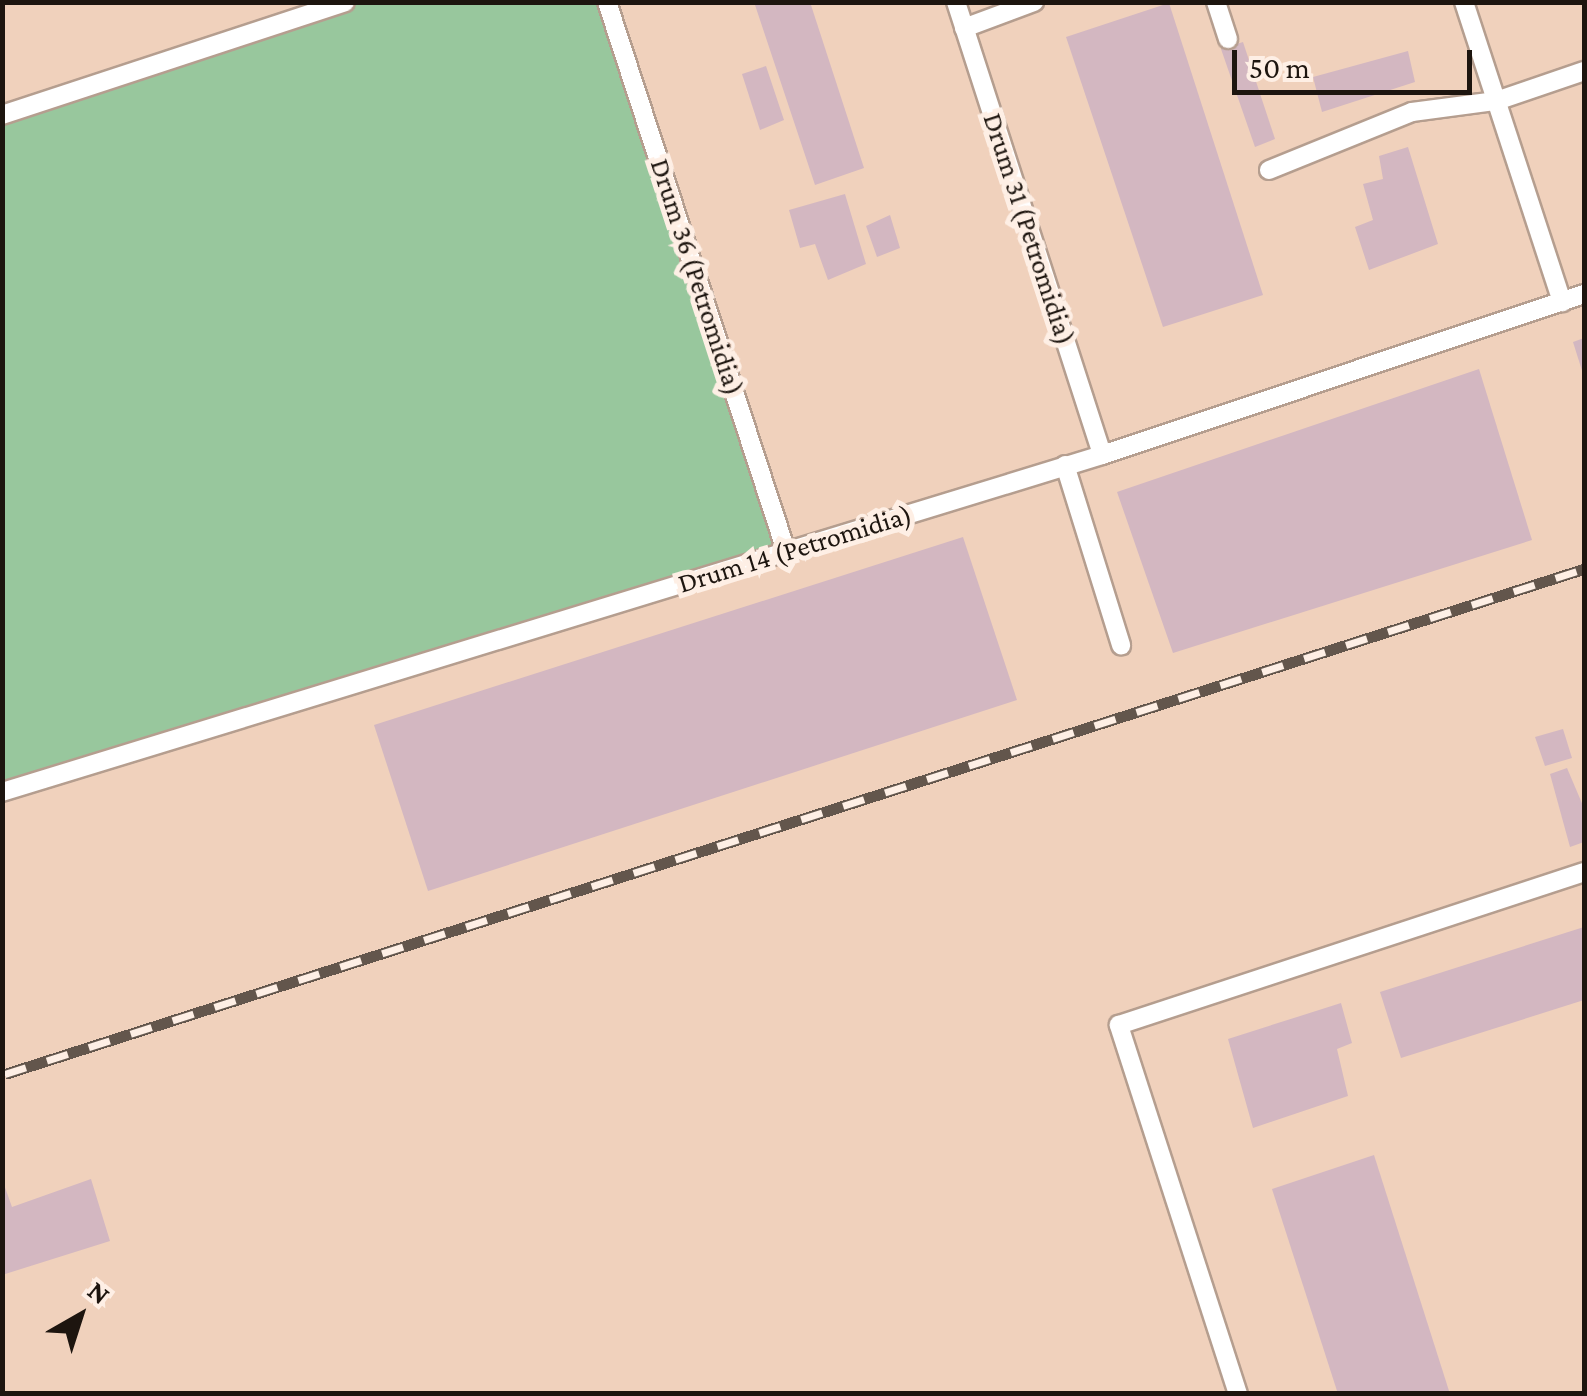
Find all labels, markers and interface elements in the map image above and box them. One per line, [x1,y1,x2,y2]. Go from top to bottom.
scale bar [1237,30,1477,92]
text: 50 m [1249,51,1310,84]
street label: Drum 31 (Petromidia) [976,109,1082,349]
street label: Drum 36 (Petromidia) [643,154,751,400]
street label: Drum 14 (Petromidia) [674,497,916,601]
north arrow [30,1266,130,1366]
text: N [82,1274,116,1310]

